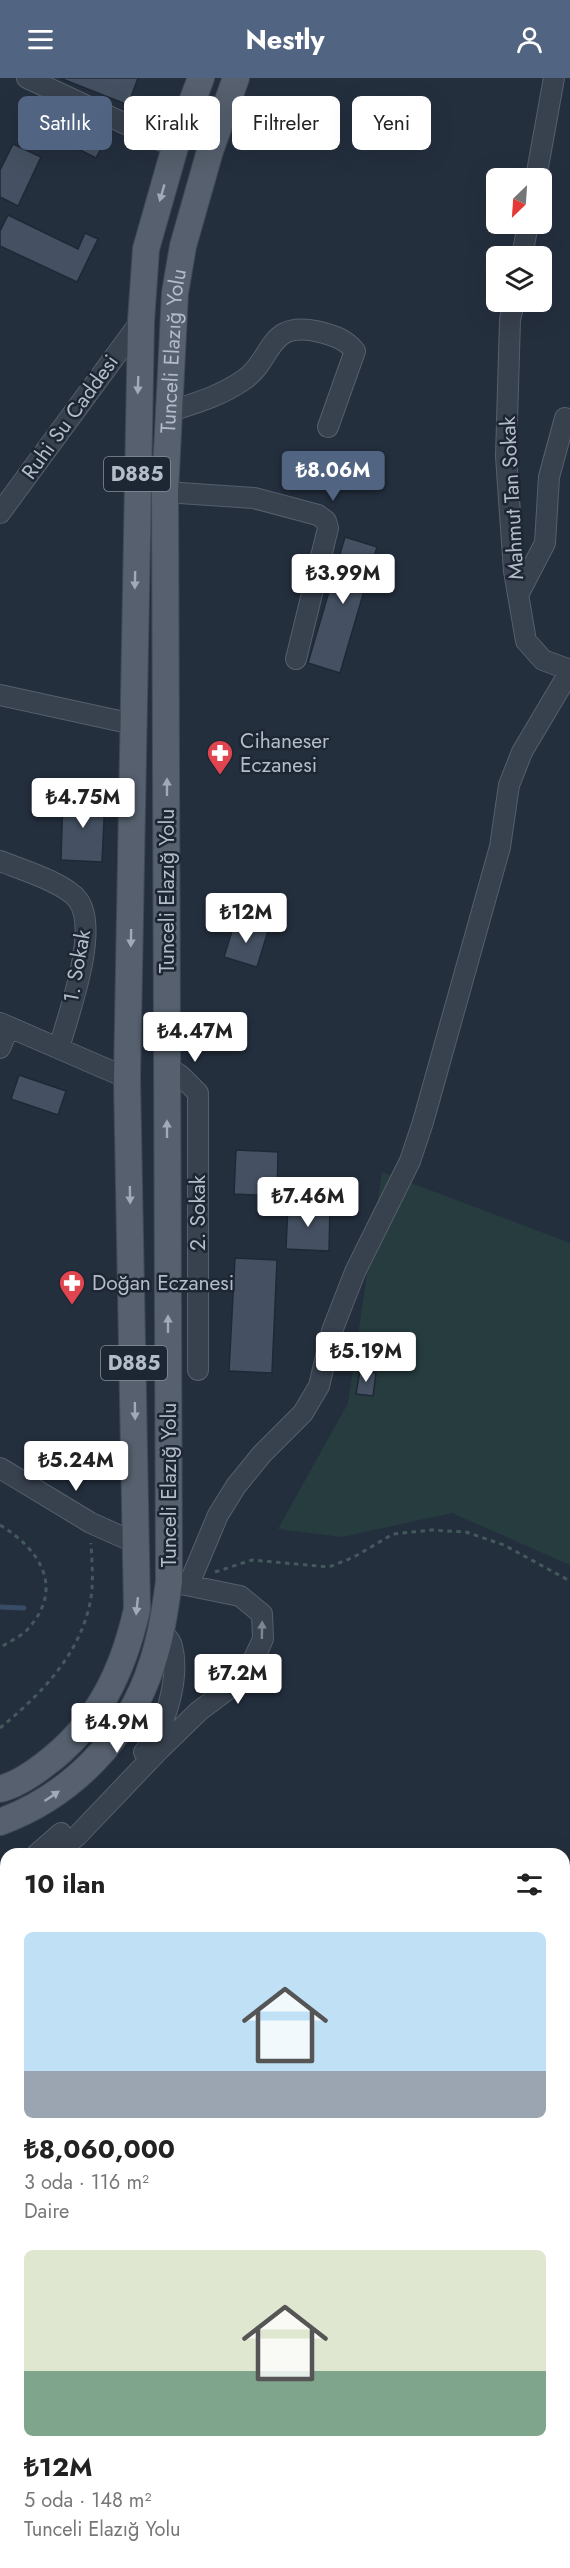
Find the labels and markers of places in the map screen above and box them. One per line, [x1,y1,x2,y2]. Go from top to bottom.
pin: ₺8.06M [284,451,382,502]
pin: ₺3.99M [294,554,392,605]
place label: Cihaneser Eczanesi [240,726,330,780]
pharmacy icon: Cihaneser Eczanesi [205,738,235,776]
pin: ₺4.75M [34,778,132,829]
pin: ₺12M [210,893,282,944]
pin: ₺4.47M [146,1012,244,1063]
pin: ₺7.46M [259,1177,357,1228]
pharmacy icon: Doğan Eczanesi [57,1268,87,1306]
place label: Doğan Eczanesi [92,1268,234,1298]
pin: ₺5.19M [317,1332,415,1383]
pin: ₺5.24M [27,1441,125,1492]
pin: ₺7.2M [196,1654,280,1705]
pin: ₺4.9M [75,1703,159,1754]

